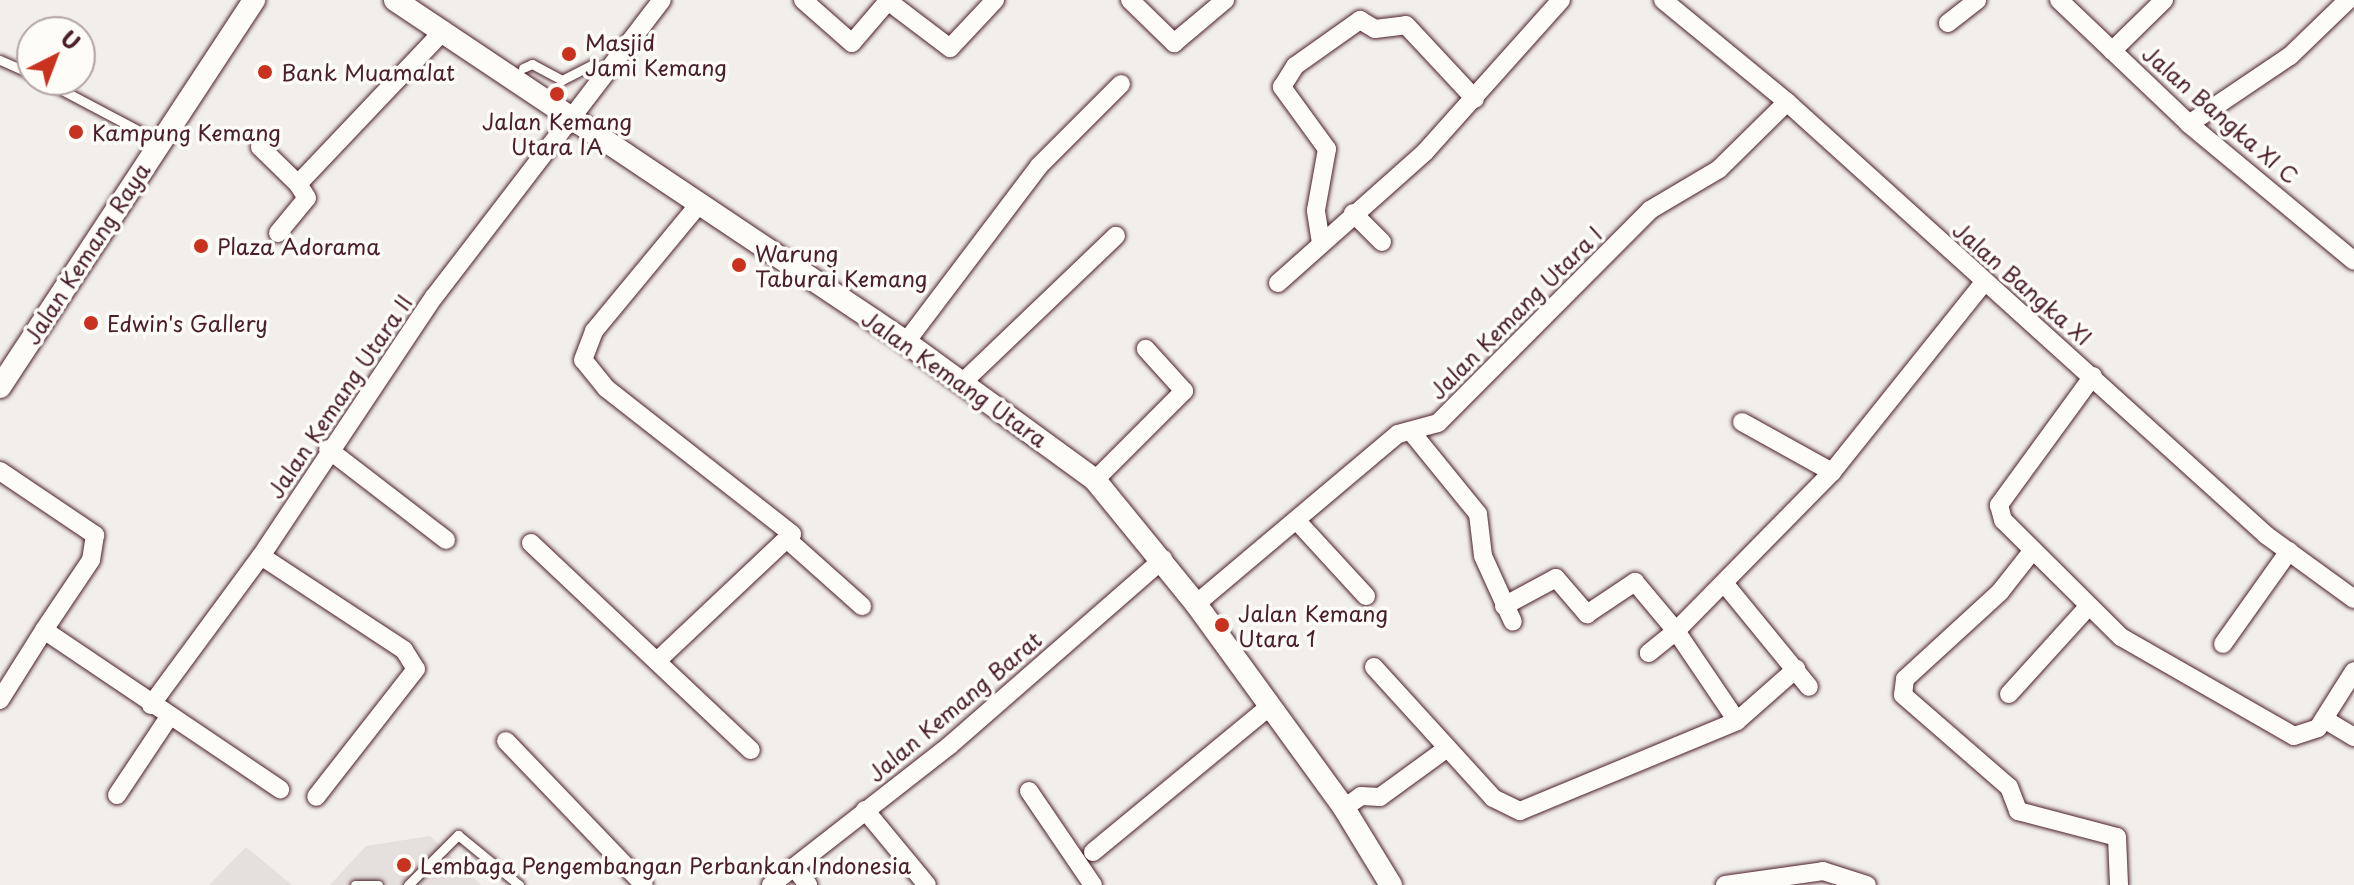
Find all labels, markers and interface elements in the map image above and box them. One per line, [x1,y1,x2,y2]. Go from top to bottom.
north arrow [16,16,96,96]
text: U [54,21,88,57]
place label: Masjid Jami Kemang [585,28,728,80]
street label: Jalan Bangka XI C [2136,38,2306,190]
marker: Masjid Jami Kemang [560,45,578,63]
place label: Bank Muamalat [281,59,454,85]
marker: Bank Muamalat [256,63,274,81]
marker: Jalan Kemang Utara IA [548,85,566,103]
place label: Jalan Kemang Utara IA [482,107,632,158]
place label: Kampung Kemang [92,119,282,145]
marker: Kampung Kemang [67,123,85,141]
street label: Jalan Kemang Raya [17,157,155,349]
street label: Jalan Bangka XI [1947,215,2099,351]
street label: Jalan Kemang Utara I [1423,220,1607,404]
place label: Plaza Adorama [217,233,381,259]
marker: Plaza Adorama [192,237,210,255]
place label: Warung Taburai Kemang [755,239,927,290]
marker: Warung Taburai Kemang [730,256,748,274]
street label: Jalan Kemang Utara II [261,289,417,503]
street label: Jalan Kemang Utara [858,304,1052,452]
place label: Edwin's Gallery [107,310,269,336]
marker: Edwin's Gallery [82,314,100,332]
place label: Jalan Kemang Utara 1 [1238,599,1388,650]
marker: Jalan Kemang Utara 1 [1213,616,1231,634]
street label: Jalan Kemang Barat [862,626,1046,786]
place label: Lembaga Pengembangan Perbankan Indonesia [420,852,912,878]
marker: Lembaga Pengembangan Perbankan Indonesia [395,856,413,874]

